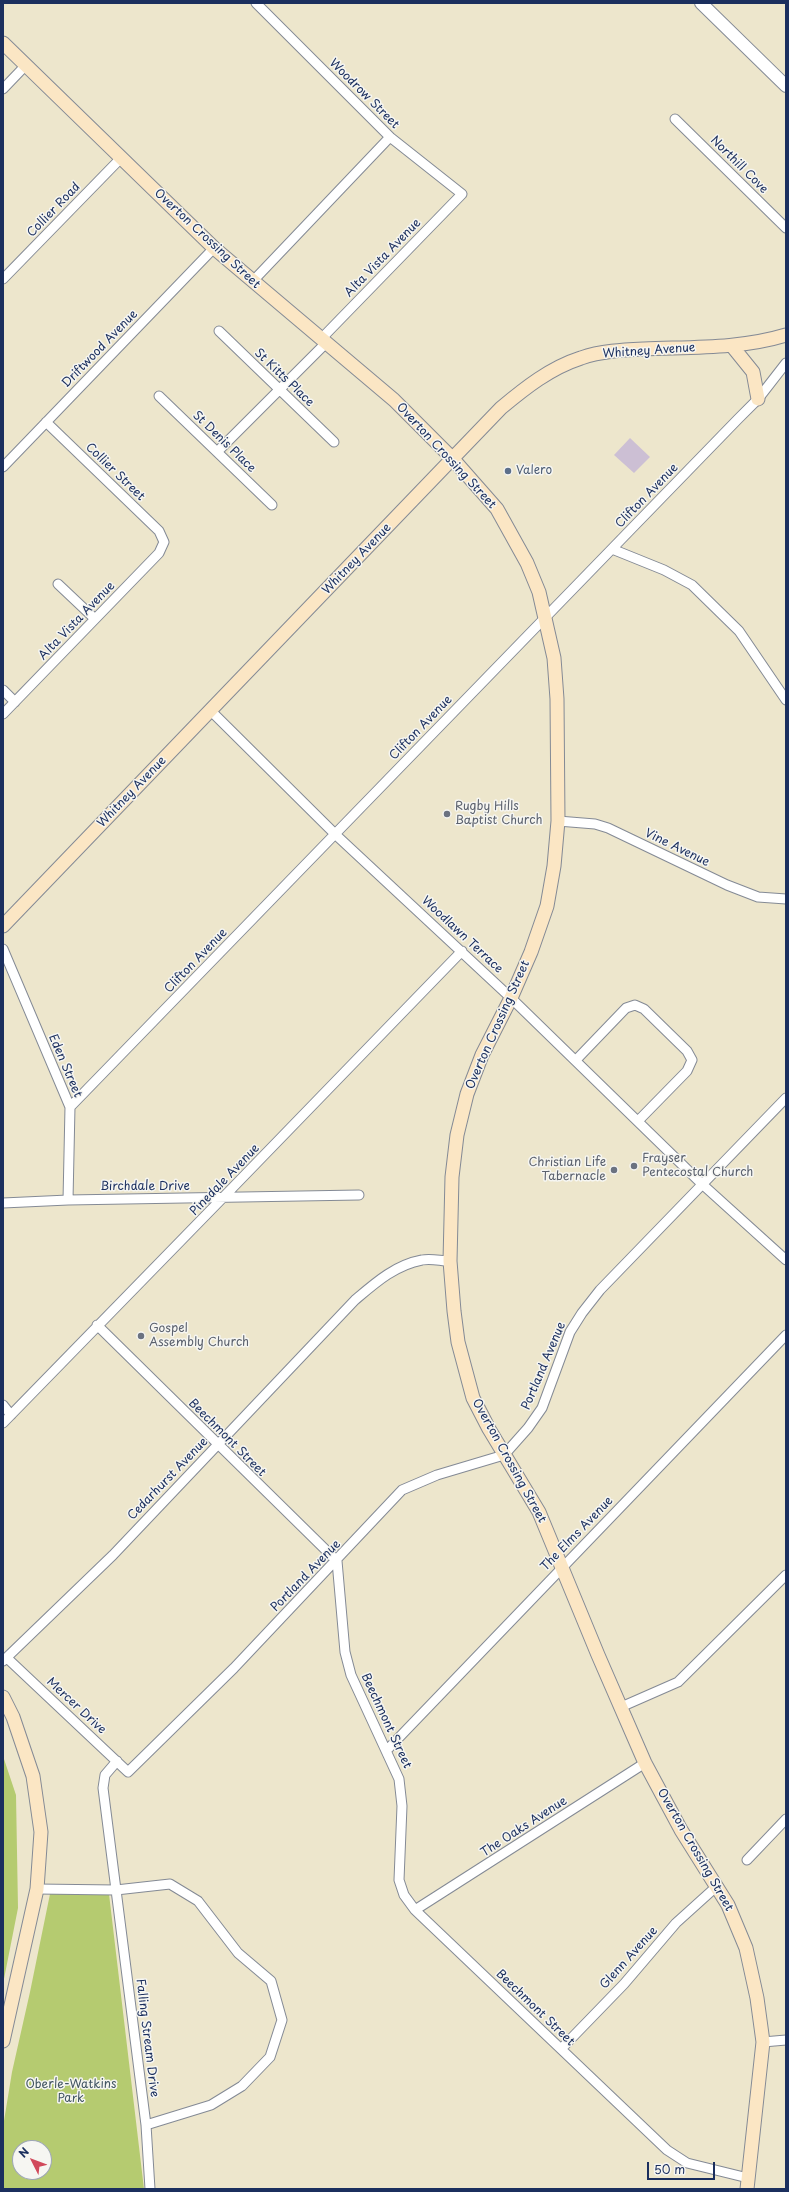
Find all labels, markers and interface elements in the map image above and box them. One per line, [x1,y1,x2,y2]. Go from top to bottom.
street label: Woodrow Street [326,56,402,132]
street label: Northill Cove [707,133,771,197]
street label: Collier Road [24,180,84,240]
street label: Overton Crossing Street [151,186,263,292]
street label: Alta Vista Avenue [342,216,424,300]
street label: Driftwood Avenue [59,307,141,391]
street label: Whitney Avenue [602,341,696,361]
street label: St Kitts Place [251,346,317,410]
street label: Overton Crossing Street [393,400,499,512]
street label: St Denis Place [190,408,258,476]
street label: Collier Street [82,440,148,504]
street label: Clifton Avenue [613,461,681,531]
place label: Valero [516,464,552,478]
marker: Valero [503,466,513,476]
street label: Whitney Avenue [320,521,394,597]
street label: Alta Vista Avenue [36,579,118,663]
street label: Clifton Avenue [387,693,455,763]
street label: Whitney Avenue [95,754,169,830]
place label: Rugby Hills Baptist Church [455,800,542,828]
marker: Rugby Hills Baptist Church [442,809,452,819]
street label: Vine Avenue [642,826,712,870]
street label: Woodlawn Terrace [418,894,506,976]
street label: Clifton Avenue [162,926,230,996]
street label: Overton Crossing Street [463,958,533,1092]
street label: Eden Street [45,1032,85,1100]
street label: Pinedale Avenue [187,1141,263,1219]
place label: Frayser Pentecostal Church [642,1152,753,1180]
place label: Christian Life Tabernacle [528,1156,606,1184]
marker: Frayser Pentecostal Church [629,1161,639,1171]
marker: Christian Life Tabernacle [609,1165,619,1175]
street label: Birchdale Drive [100,1180,190,1194]
street label: Portland Avenue [519,1320,569,1412]
place label: Gospel Assembly Church [149,1322,249,1350]
marker: Gospel Assembly Church [136,1331,146,1341]
street label: Beechmont Street [185,1396,269,1480]
street label: Overton Crossing Street [469,1396,549,1526]
street label: Cedarhurst Avenue [125,1435,211,1523]
street label: The Elms Avenue [538,1494,616,1574]
street label: Portland Avenue [268,1537,344,1615]
street label: Beechmont Street [358,1671,414,1771]
street label: Mercer Drive [43,1675,109,1737]
street label: Overton Crossing Street [654,1786,736,1914]
street label: The Oaks Avenue [478,1794,570,1860]
street label: Glenn Avenue [597,1924,661,1992]
street label: Beechmont Street [493,1967,577,2049]
street label: Falling Stream Drive [133,1978,161,2098]
park label: Oberle-Watkins Park [26,2078,116,2106]
north arrow [12,2140,52,2180]
text: N [14,2143,33,2161]
scale bar [649,2154,717,2180]
text: 50 m [654,2160,685,2178]

